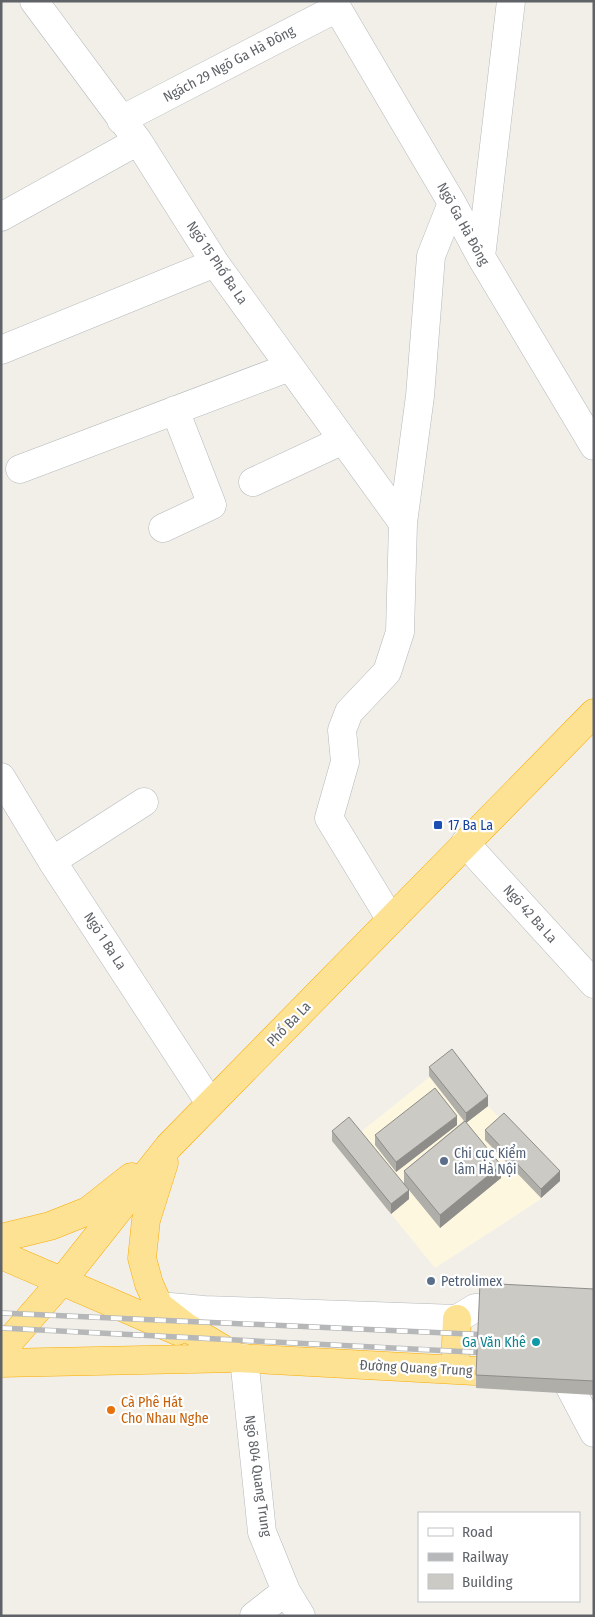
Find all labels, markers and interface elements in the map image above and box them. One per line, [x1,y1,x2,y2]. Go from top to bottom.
street label: Ngách 29 Ngõ Ga Hà Đông [160,22,298,106]
street label: Ngõ Ga Hà Đông [433,180,493,269]
street label: Ngõ 15 Phố Ba La [183,218,252,308]
place label: 17 Ba La [448,817,493,834]
marker: 17 Ba La [432,819,444,831]
street label: Ngõ 42 Ba La [499,881,561,947]
street label: Ngõ 1 Ba La [80,909,130,973]
street label: Phố Ba La [263,997,315,1050]
place label: Chi cục Kiểm lâm Hà Nội [454,1144,526,1178]
marker: Chi cục Kiểm lâm Hà Nội [438,1155,450,1167]
place label: Petrolimex [441,1273,503,1290]
marker: Petrolimex [425,1275,437,1287]
place label: Ga Văn Khê [462,1334,526,1351]
marker: Ga Văn Khê [530,1336,542,1348]
street label: Đường Quang Trung [359,1357,473,1379]
place label: Cà Phê Hát Cho Nhau Nghe [121,1394,209,1427]
marker: Cà Phê Hát Cho Nhau Nghe [105,1404,117,1416]
street label: Ngõ 804 Quang Trung [241,1414,275,1538]
legend [418,1512,580,1602]
text: Road [462,1523,493,1541]
text: Railway [462,1548,509,1566]
text: Building [462,1573,513,1591]

